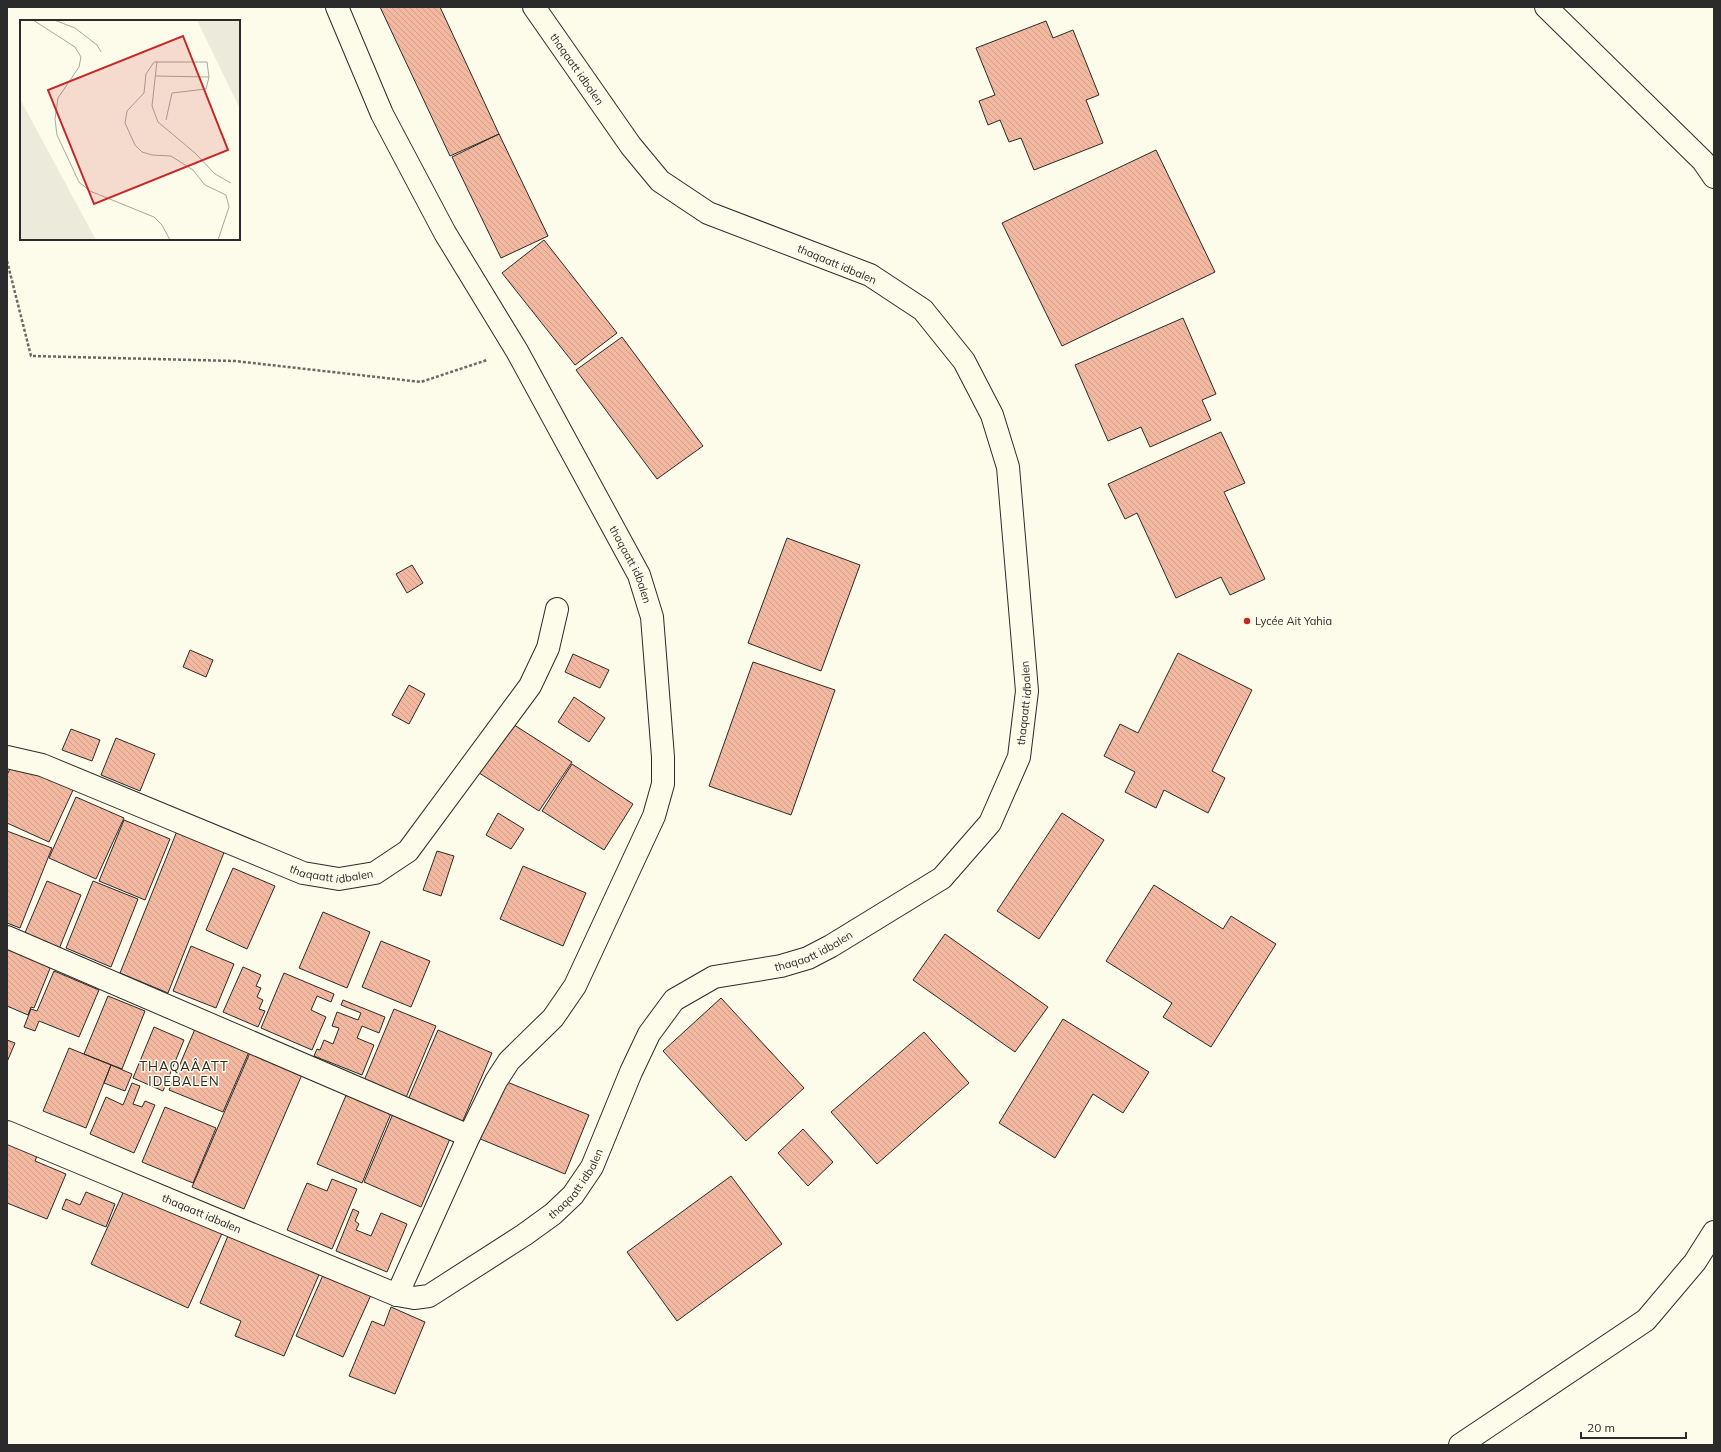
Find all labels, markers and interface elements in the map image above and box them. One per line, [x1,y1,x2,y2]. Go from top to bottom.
inset map [20,20,240,240]
street label: thaqaatt idbalen [547,30,607,108]
street label: thaqaatt idbalen [795,241,879,287]
street label: thaqaatt idbalen [606,523,654,605]
place label: Lycée Ait Yahia [1255,614,1332,628]
marker: Lycée Ait Yahia [1242,616,1252,626]
street label: thaqaatt idbalen [1014,660,1034,746]
street label: thaqaatt idbalen [288,861,374,886]
street label: thaqaatt idbalen [773,927,855,974]
district label: THAQAÂATT IDEBALEN [139,1058,229,1089]
street label: thaqaatt idbalen [546,1147,606,1222]
street label: thaqaatt idbalen [160,1191,243,1236]
scale bar [1581,1414,1686,1440]
text: 20 m [1587,1420,1615,1435]

